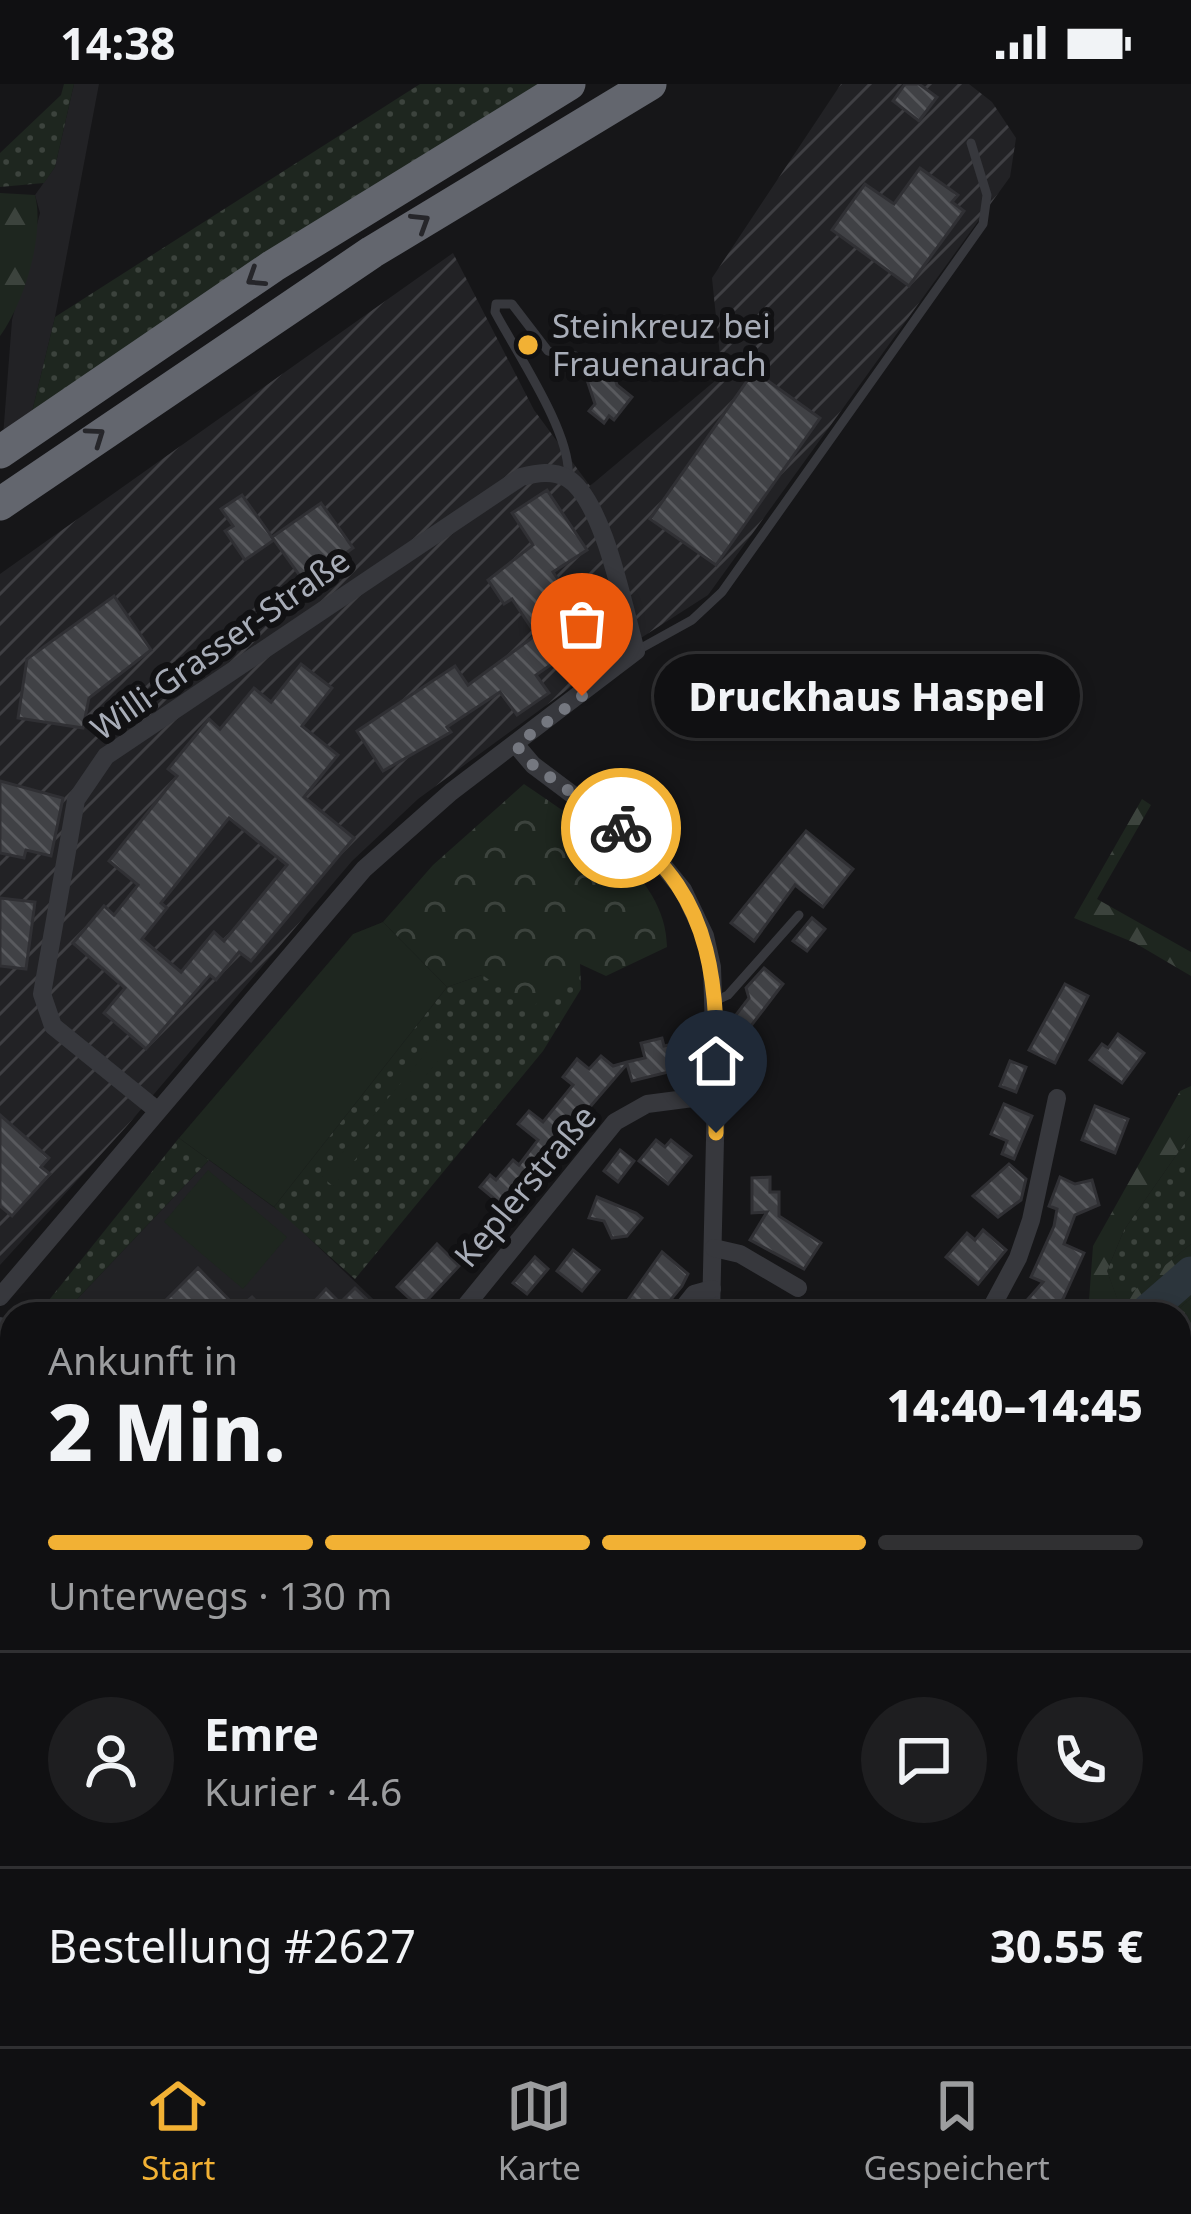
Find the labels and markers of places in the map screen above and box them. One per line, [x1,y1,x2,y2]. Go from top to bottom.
place label: Steinkreuz bei Frauenaurach [552,303,771,386]
marker: Steinkreuz bei Frauenaurach [515,332,541,358]
pin [531,573,633,696]
callout: Druckhaus Haspel [654,654,1080,738]
pin [665,1010,767,1133]

